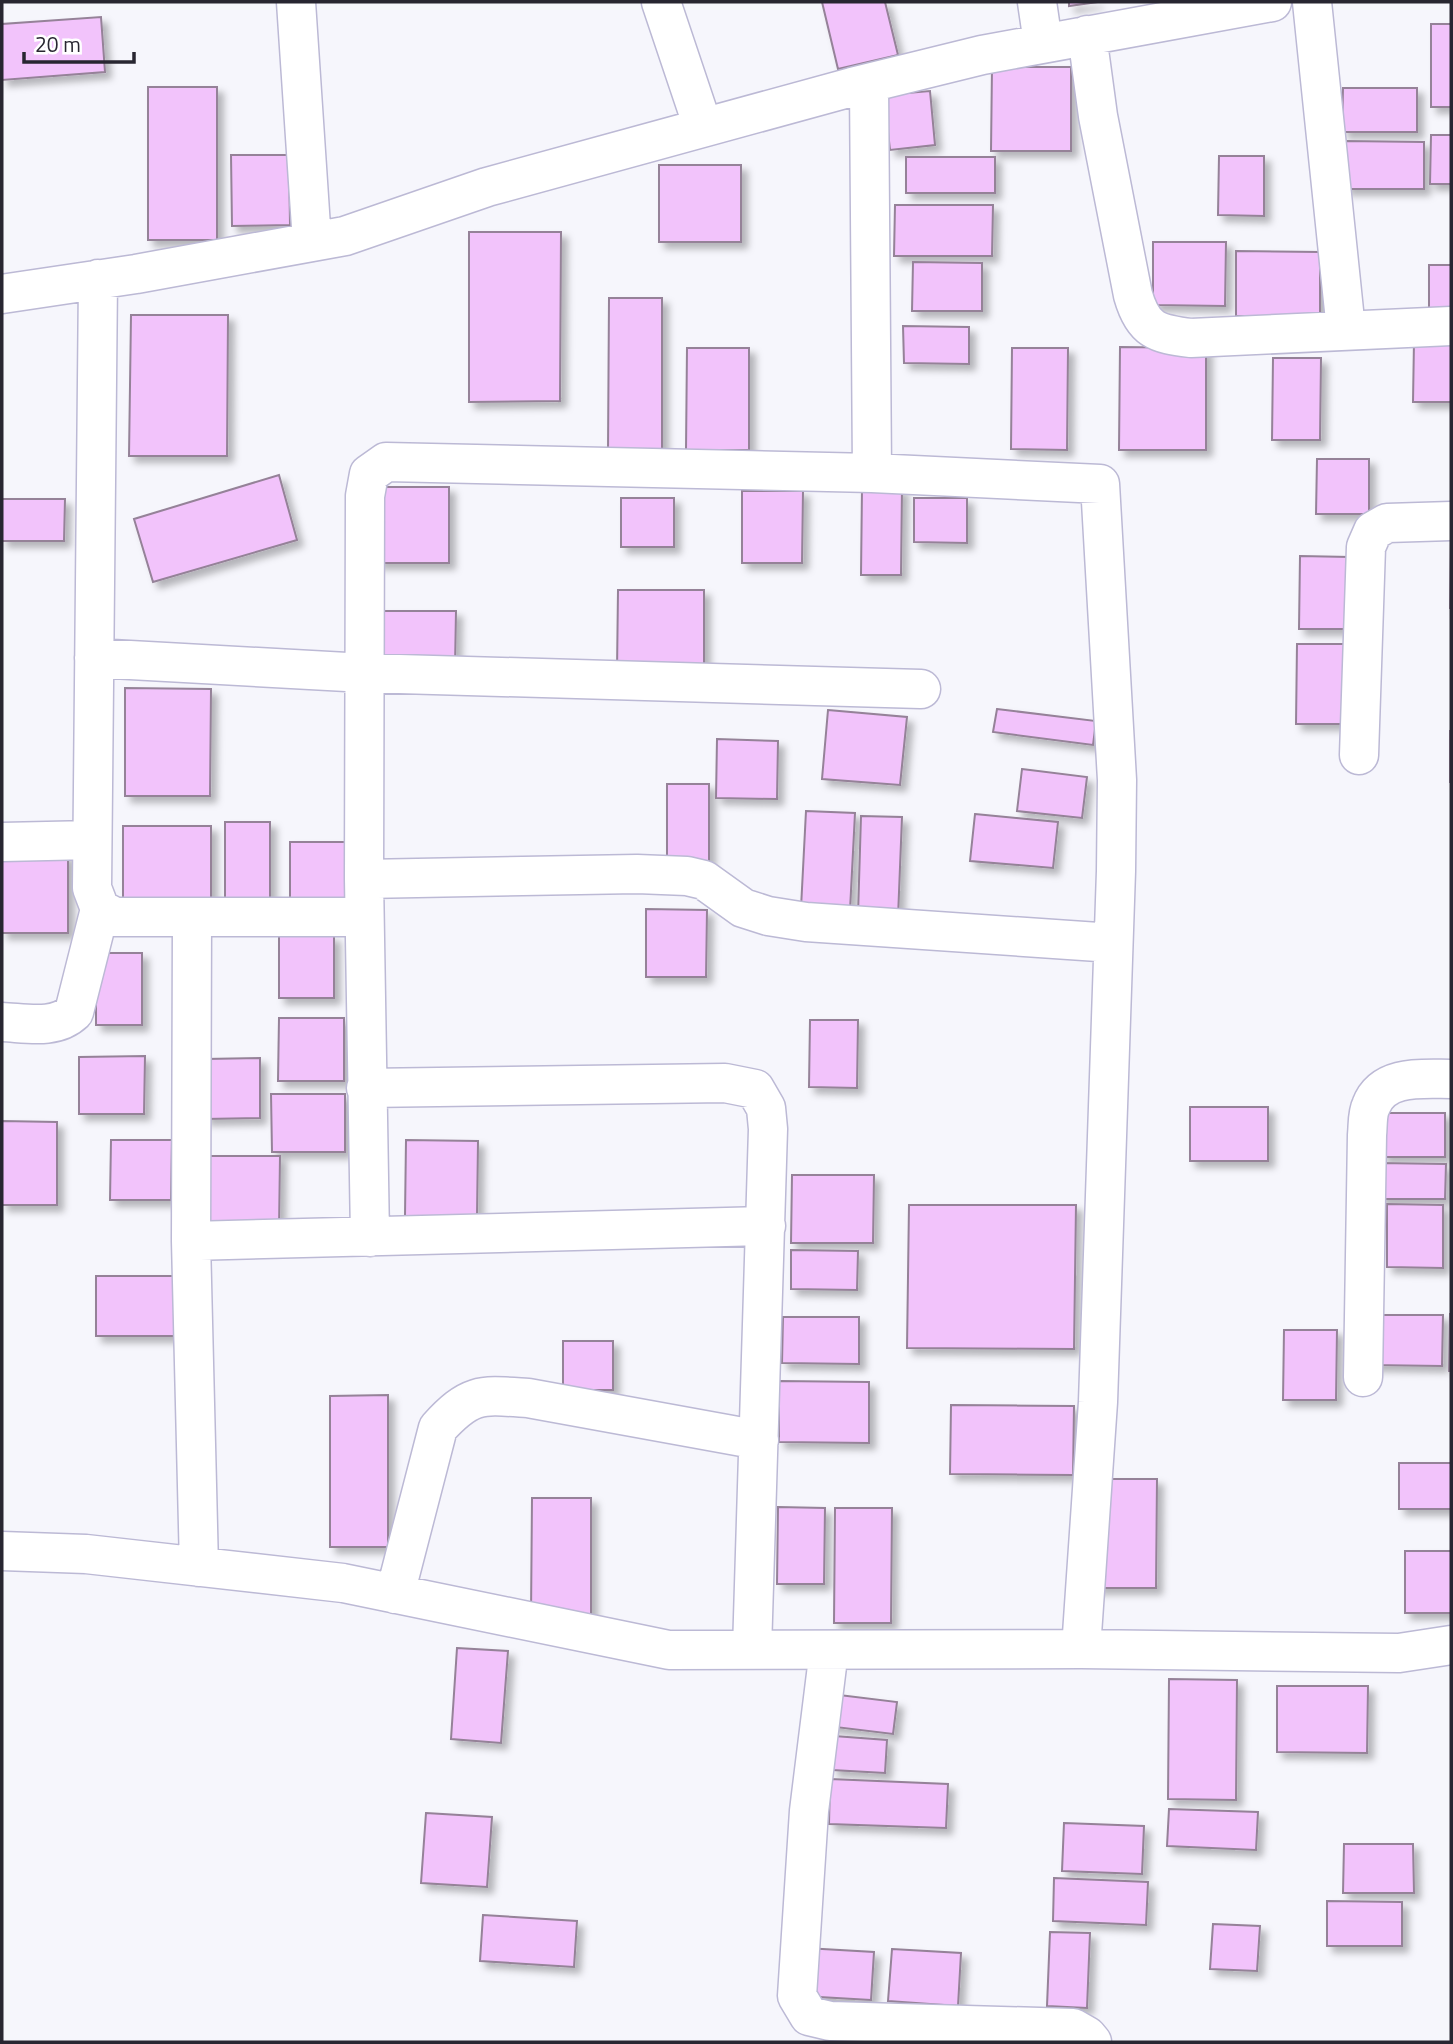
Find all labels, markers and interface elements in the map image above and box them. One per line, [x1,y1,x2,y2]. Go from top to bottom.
scale bar [24,21,135,65]
text: 20 m [35,28,81,60]

